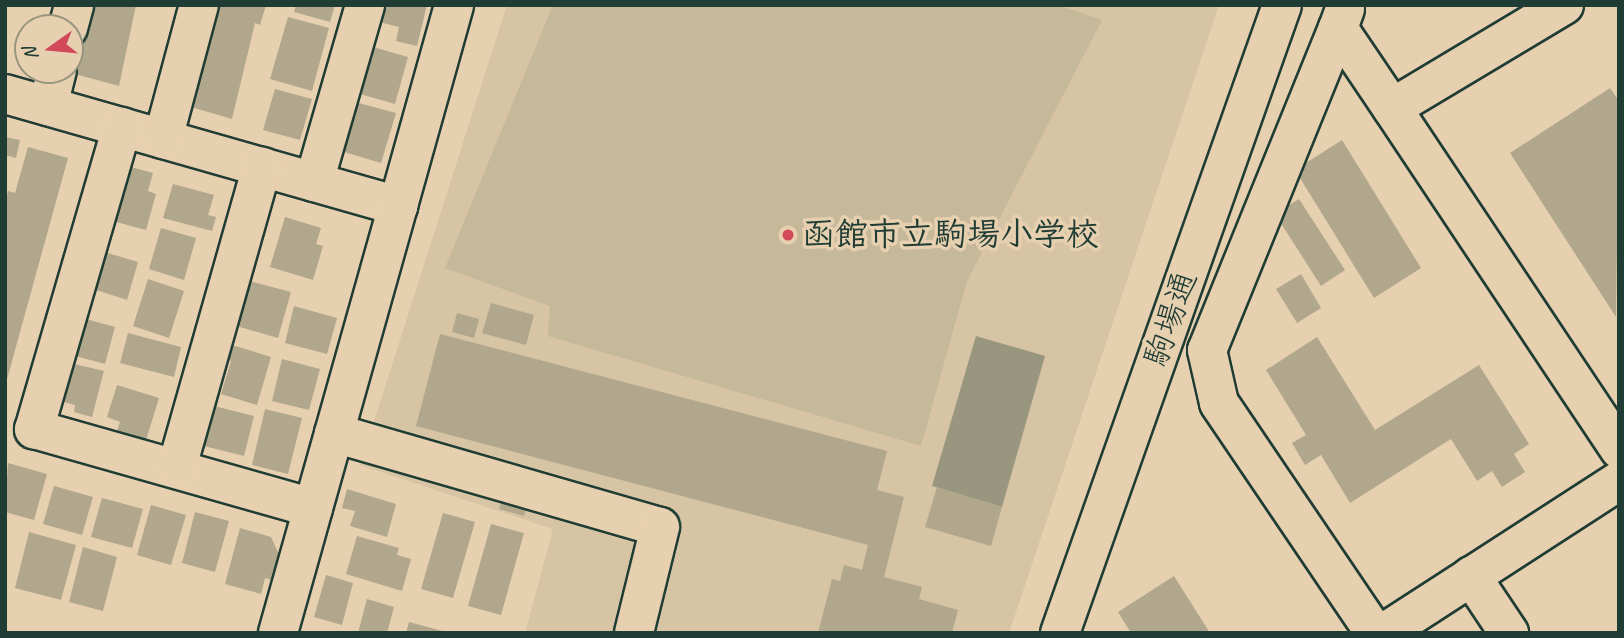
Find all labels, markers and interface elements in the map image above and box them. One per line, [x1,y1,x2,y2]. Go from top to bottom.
north arrow [14,14,84,84]
text: N [18,45,44,63]
place label: 函館市立駒場小学校 [802,215,1099,255]
marker: 函館市立駒場小学校 [780,227,796,243]
street label: 駒場通 [1136,266,1206,372]

